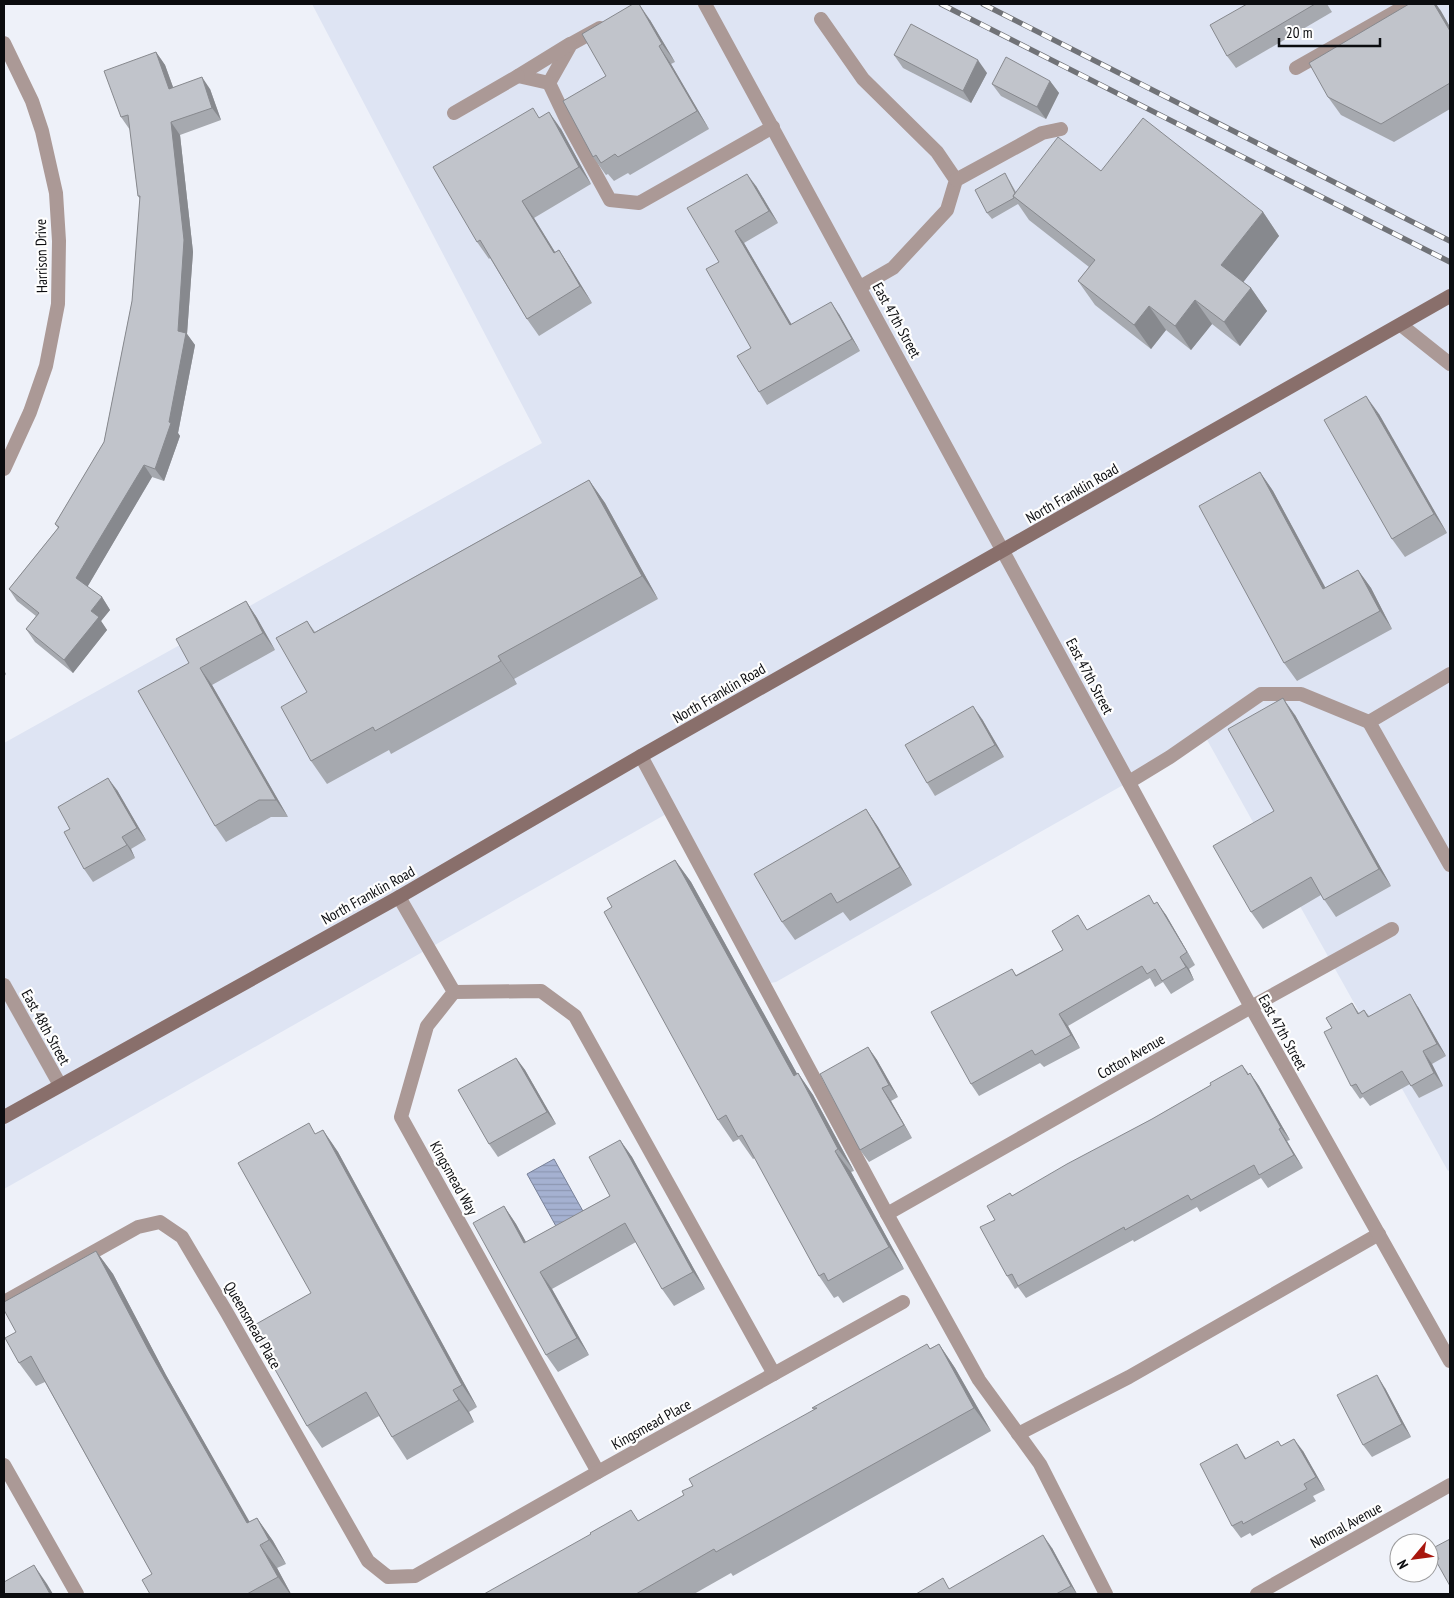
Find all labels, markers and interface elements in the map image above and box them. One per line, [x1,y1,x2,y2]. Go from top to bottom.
scale bar [1279,15,1380,47]
text: 20 m [1286,23,1312,42]
street label: Harrison Drive [31,219,51,293]
street label: East 47th Street [869,279,925,361]
street label: North Franklin Road [1022,459,1122,527]
street label: East 47th Street [1062,635,1118,717]
street label: North Franklin Road [669,659,769,727]
street label: North Franklin Road [318,862,418,928]
street label: East 48th Street [18,986,74,1068]
street label: East 47th Street [1255,991,1311,1073]
street label: Cotton Avenue [1094,1029,1168,1083]
street label: Kingsmead Way [426,1138,482,1219]
street label: Queensmead Place [220,1278,286,1372]
street label: Kingsmead Place [608,1394,694,1454]
street label: Normal Avenue [1307,1498,1385,1552]
north arrow [1389,1533,1439,1583]
text: N [1393,1557,1412,1572]

